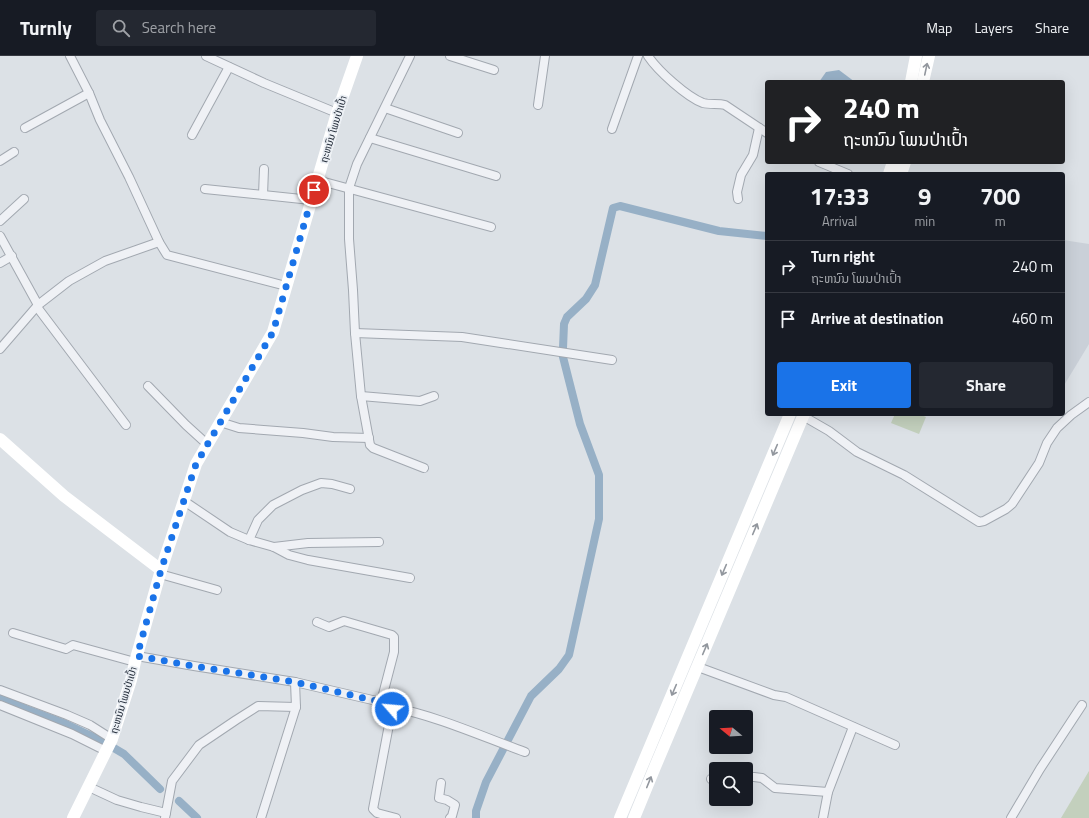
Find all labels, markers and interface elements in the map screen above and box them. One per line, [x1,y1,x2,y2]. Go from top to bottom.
search box [96,10,376,46]
text: Turnly [20,13,72,42]
text: Search here [142,16,216,39]
icon: search [110,17,132,39]
text: Map [926,17,952,38]
text: Layers [974,17,1013,38]
text: Share [1035,17,1069,38]
one-way arrow [922,63,930,76]
text: 240 m [843,86,920,129]
street label: ຖະຫນົນ ໂພນປ່າເປົ້າ [316,94,351,165]
icon: right [777,96,829,148]
text: ຖະຫນົນ ໂພນປ່າເປົ້າ [843,126,968,153]
pin [297,173,331,207]
text: 17:33 [810,178,870,214]
text: 9 [918,178,932,214]
text: 700 [980,178,1020,214]
icon: arrive [303,179,325,201]
text: Arrival [822,211,857,231]
text: min [914,211,935,231]
text: m [995,211,1006,231]
text: Turn right [811,245,875,268]
text: 240 m [1012,255,1053,278]
icon: right [777,256,799,278]
text: ຖະຫນົນ ໂພນປ່າເປົ້າ [811,268,901,288]
text: Arrive at destination [811,307,944,330]
text: 460 m [1012,307,1053,330]
icon: arrive [777,308,799,330]
button: Exit [777,362,911,408]
button: Share [919,362,1053,408]
one-way arrow [770,444,778,456]
one-way arrow [752,524,760,536]
one-way arrow [720,563,728,575]
one-way arrow [702,644,709,656]
street label: ຖະຫນົນ ໂພນປ່າເປົ້າ [106,665,141,736]
one-way arrow [670,683,677,695]
position arrow [371,688,413,730]
north arrow [709,710,753,754]
map controls [709,710,753,806]
button: search [709,762,753,806]
one-way arrow [645,776,653,788]

